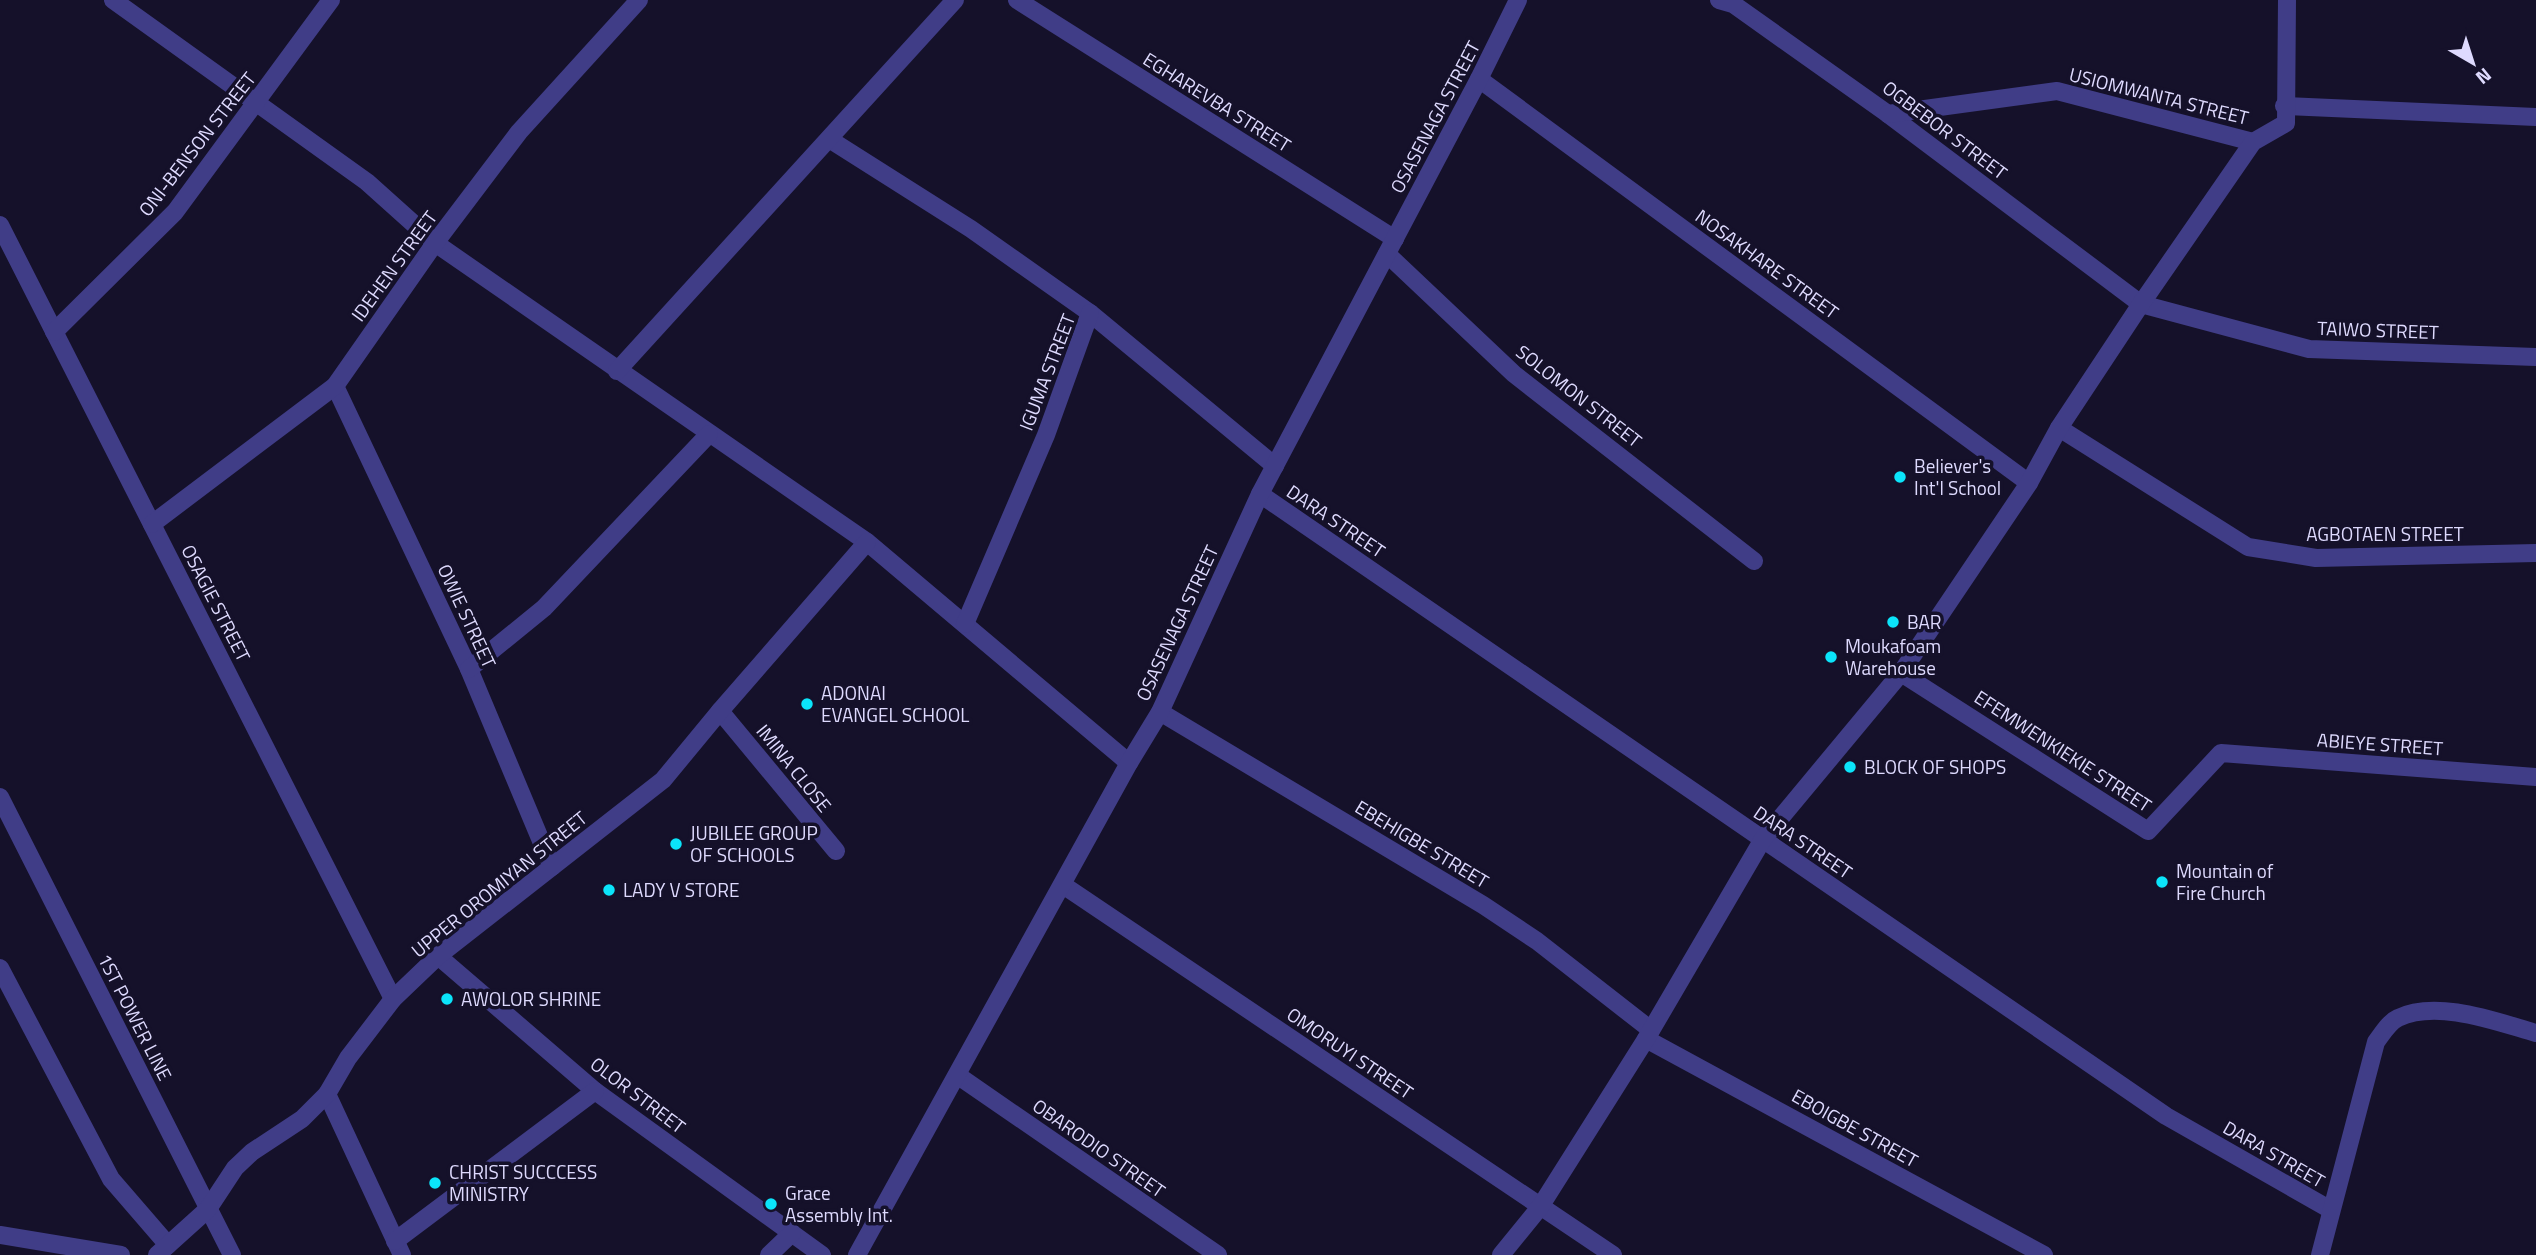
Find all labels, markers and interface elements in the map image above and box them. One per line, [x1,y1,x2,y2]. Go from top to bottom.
north arrow [2438,28,2508,98]
street label: OSASENAGA STREET [1382,35,1487,198]
street label: EGHAREVBA STREET [1138,44,1297,159]
street label: USIOMWANTA STREET [2066,59,2252,132]
text: N [2470,61,2498,92]
street label: ONI-BENSON STREET [131,65,262,222]
street label: OGBEBOR STREET [1877,73,2014,186]
street label: NOSAKHARE STREET [1690,202,1845,326]
street label: IDEHEN STREET [343,204,444,327]
street label: IGUMA STREET [1011,309,1082,434]
street label: TAIWO STREET [2317,313,2439,346]
street label: SOLOMON STREET [1510,337,1648,454]
place label: Believer's Int'l School [1914,451,2001,502]
marker: Believer's Int'l School [1892,469,1908,485]
street label: DARA STREET [1281,477,1391,564]
street label: AGBOTAEN STREET [2306,519,2464,548]
street label: OSAGIE STREET [175,539,258,666]
street label: OSASENAGA STREET [1128,540,1225,705]
street label: OWIE STREET [431,559,504,673]
place label: BAR [1907,607,1942,636]
marker: BAR [1885,614,1901,630]
place label: Moukafoam Warehouse [1845,631,1941,682]
marker: Moukafoam Warehouse [1823,649,1839,665]
place label: ADONAI EVANGEL SCHOOL [821,678,969,729]
street label: EFEMWENKIEKIE STREET [1969,682,2158,819]
marker: ADONAI EVANGEL SCHOOL [799,696,815,712]
street label: IMINA CLOSE [750,717,839,818]
street label: ABIEYE STREET [2316,725,2444,762]
place label: BLOCK OF SHOPS [1864,752,2006,781]
marker: BLOCK OF SHOPS [1842,759,1858,775]
street label: EBEHIGBE STREET [1350,792,1495,895]
street label: DARA STREET [1748,798,1858,885]
street label: UPPER OROMIYAN STREET [404,803,593,964]
place label: JUBILEE GROUP OF SCHOOLS [690,818,818,869]
marker: JUBILEE GROUP OF SCHOOLS [668,836,684,852]
place label: Mountain of Fire Church [2176,856,2274,907]
marker: Mountain of Fire Church [2154,874,2170,890]
place label: LADY V STORE [623,875,739,904]
marker: LADY V STORE [601,882,617,898]
street label: 1ST POWER LINE [91,948,180,1085]
place label: AWOLOR SHRINE [461,984,601,1013]
marker: AWOLOR SHRINE [439,991,455,1007]
street label: OMORUYI STREET [1281,999,1419,1106]
street label: OLOR STREET [585,1049,692,1140]
street label: EBOIGBE STREET [1787,1081,1924,1174]
street label: OBARODIO STREET [1027,1091,1172,1204]
street label: DARA STREET [2218,1113,2331,1194]
place label: CHRIST SUCCCESS MINISTRY [449,1157,597,1208]
marker: CHRIST SUCCCESS MINISTRY [427,1175,443,1191]
place label: Grace Assembly Int. [785,1178,893,1229]
marker: Grace Assembly Int. [763,1196,779,1212]

